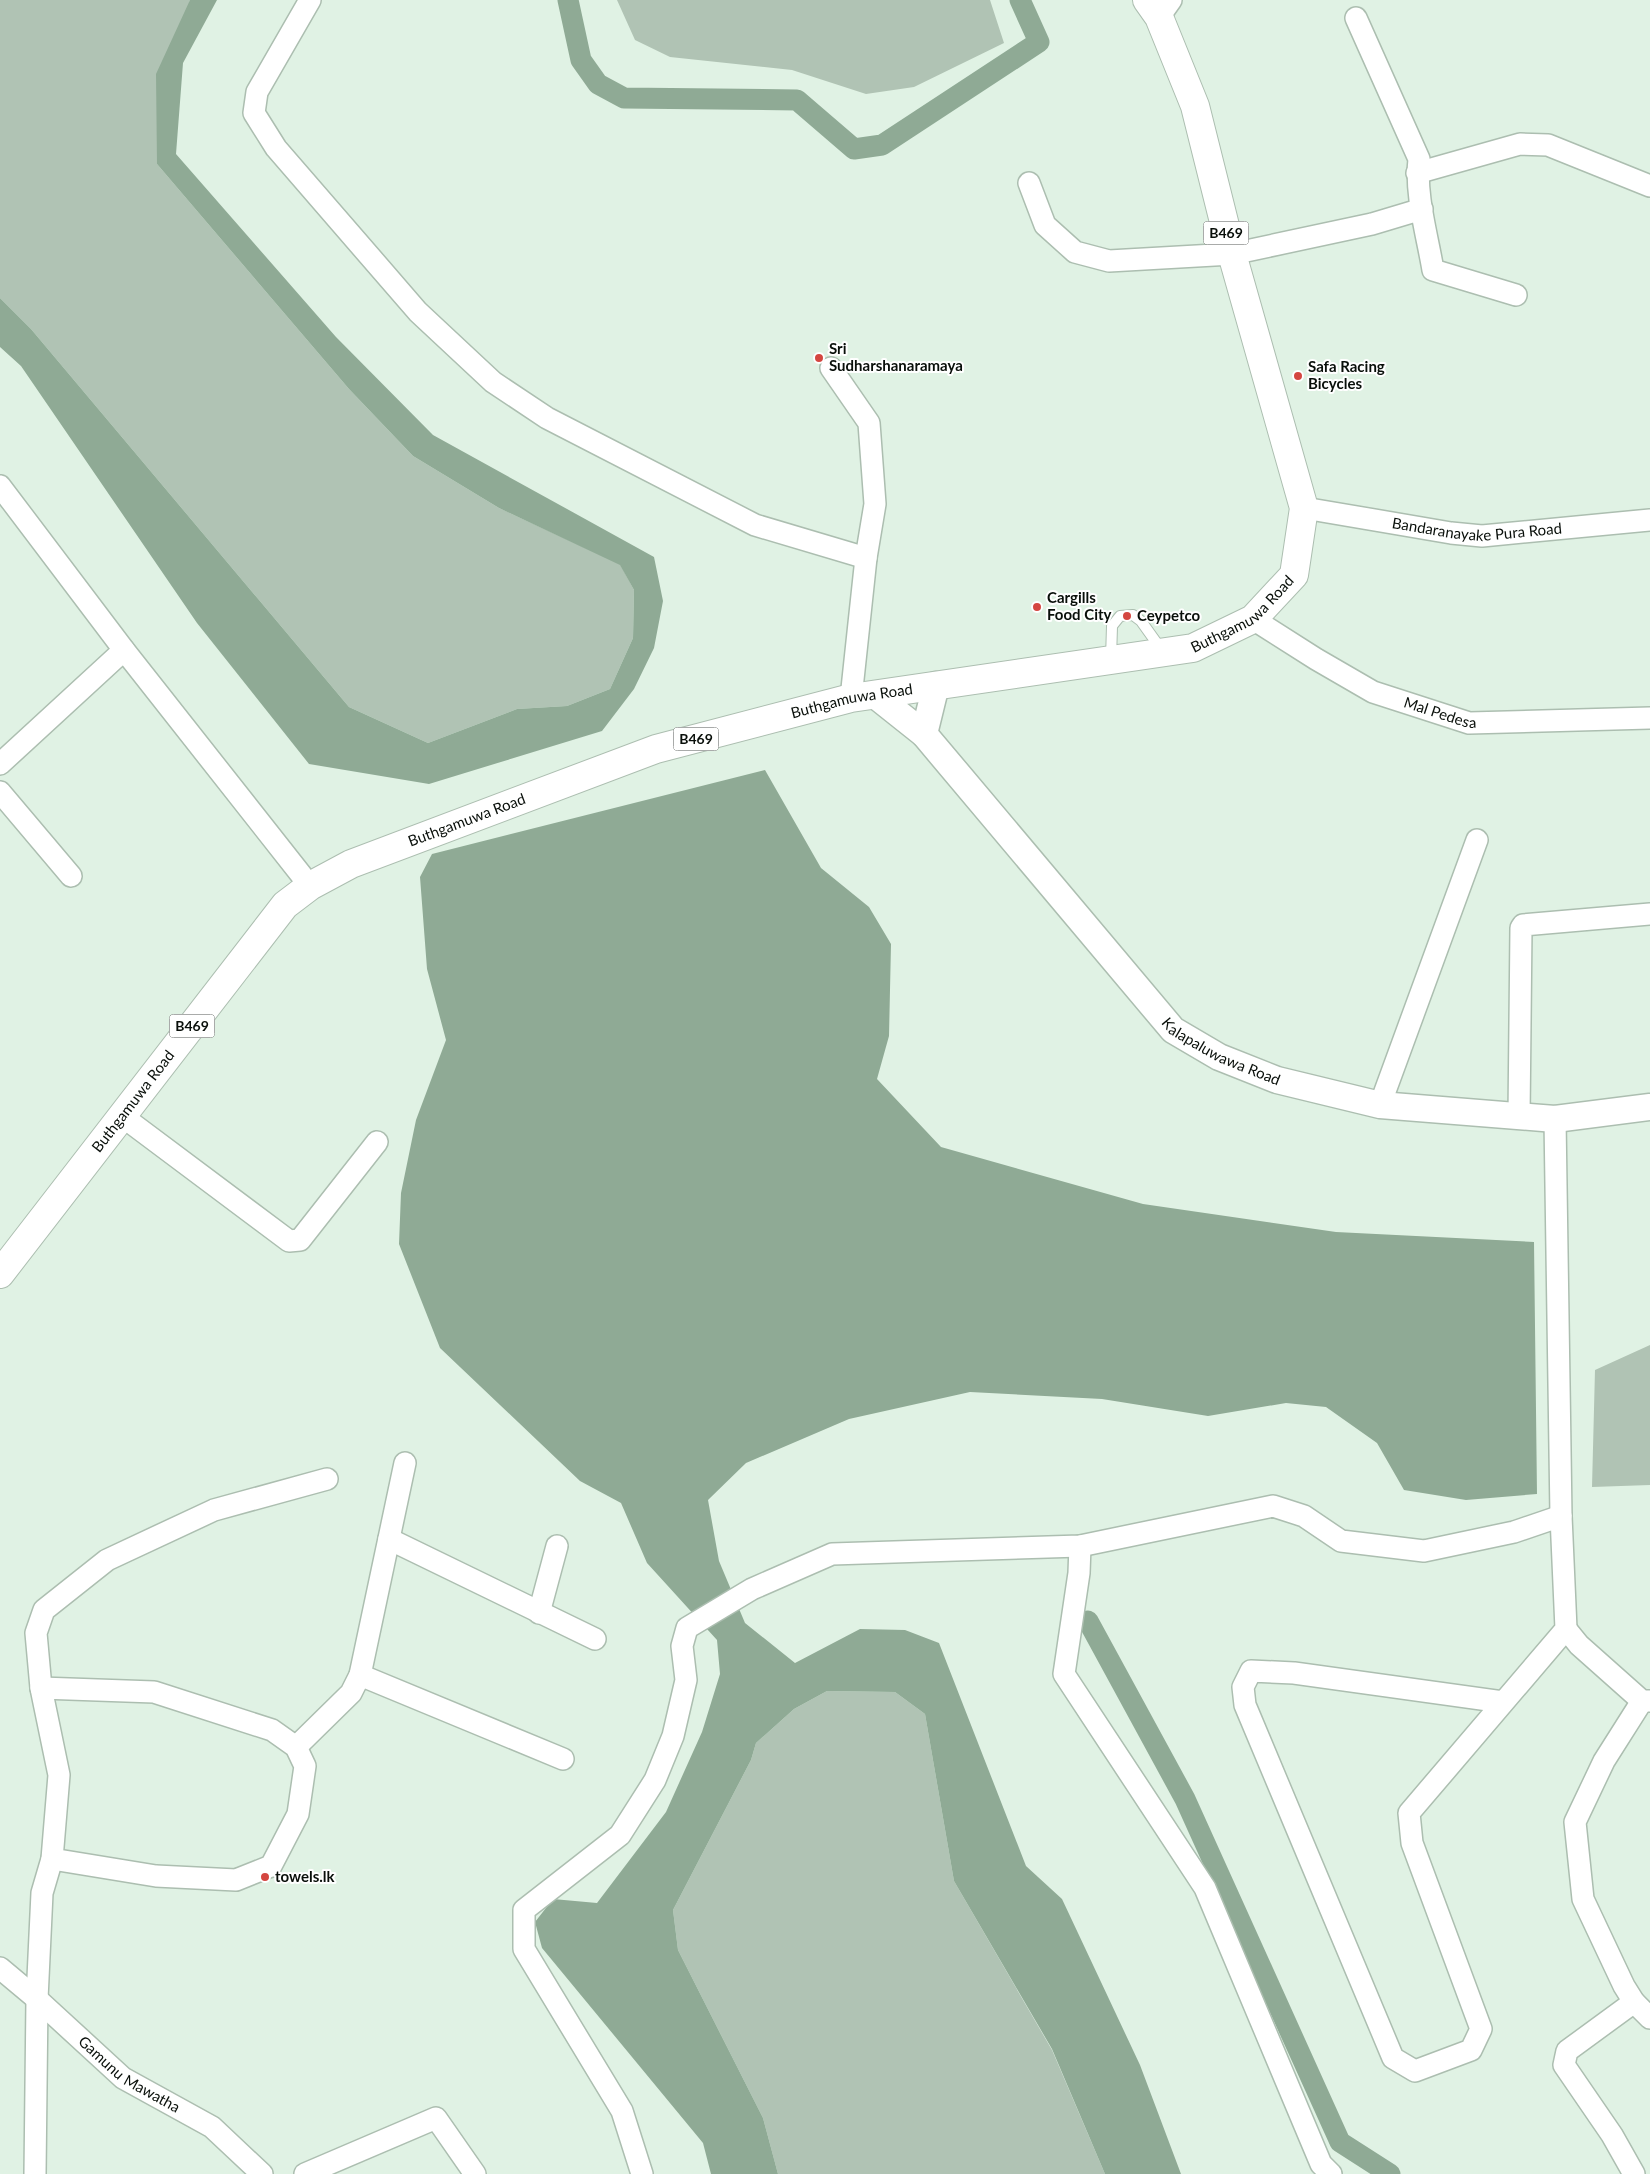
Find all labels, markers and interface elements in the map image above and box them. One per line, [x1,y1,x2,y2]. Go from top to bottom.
road number: B469 [1204,222,1248,244]
place label: Sri Sudharshanaramaya [829,339,963,374]
marker: Sri Sudharshanaramaya [813,352,825,364]
place label: Safa Racing Bicycles [1308,357,1385,392]
marker: Safa Racing Bicycles [1292,370,1304,382]
street label: Bandaranayake Pura Road [1391,513,1563,544]
street label: Buthgamuwa Road [1187,571,1297,656]
place label: Cargills Food City [1047,588,1112,623]
marker: Cargills Food City [1031,601,1043,613]
place label: Ceypetco [1137,606,1201,624]
marker: Ceypetco [1121,610,1133,622]
street label: Buthgamuwa Road [789,679,914,721]
street label: Mal Pedesa [1402,693,1477,731]
road number: B469 [674,728,718,751]
street label: Buthgamuwa Road [405,789,528,850]
street label: Kalapaluwawa Road [1158,1013,1283,1088]
road number: B469 [170,1014,214,1038]
street label: Buthgamuwa Road [87,1046,177,1155]
place label: towels.lk [275,1867,336,1885]
marker: towels.lk [259,1871,271,1883]
street label: Gamunu Mawatha [75,2032,183,2116]

